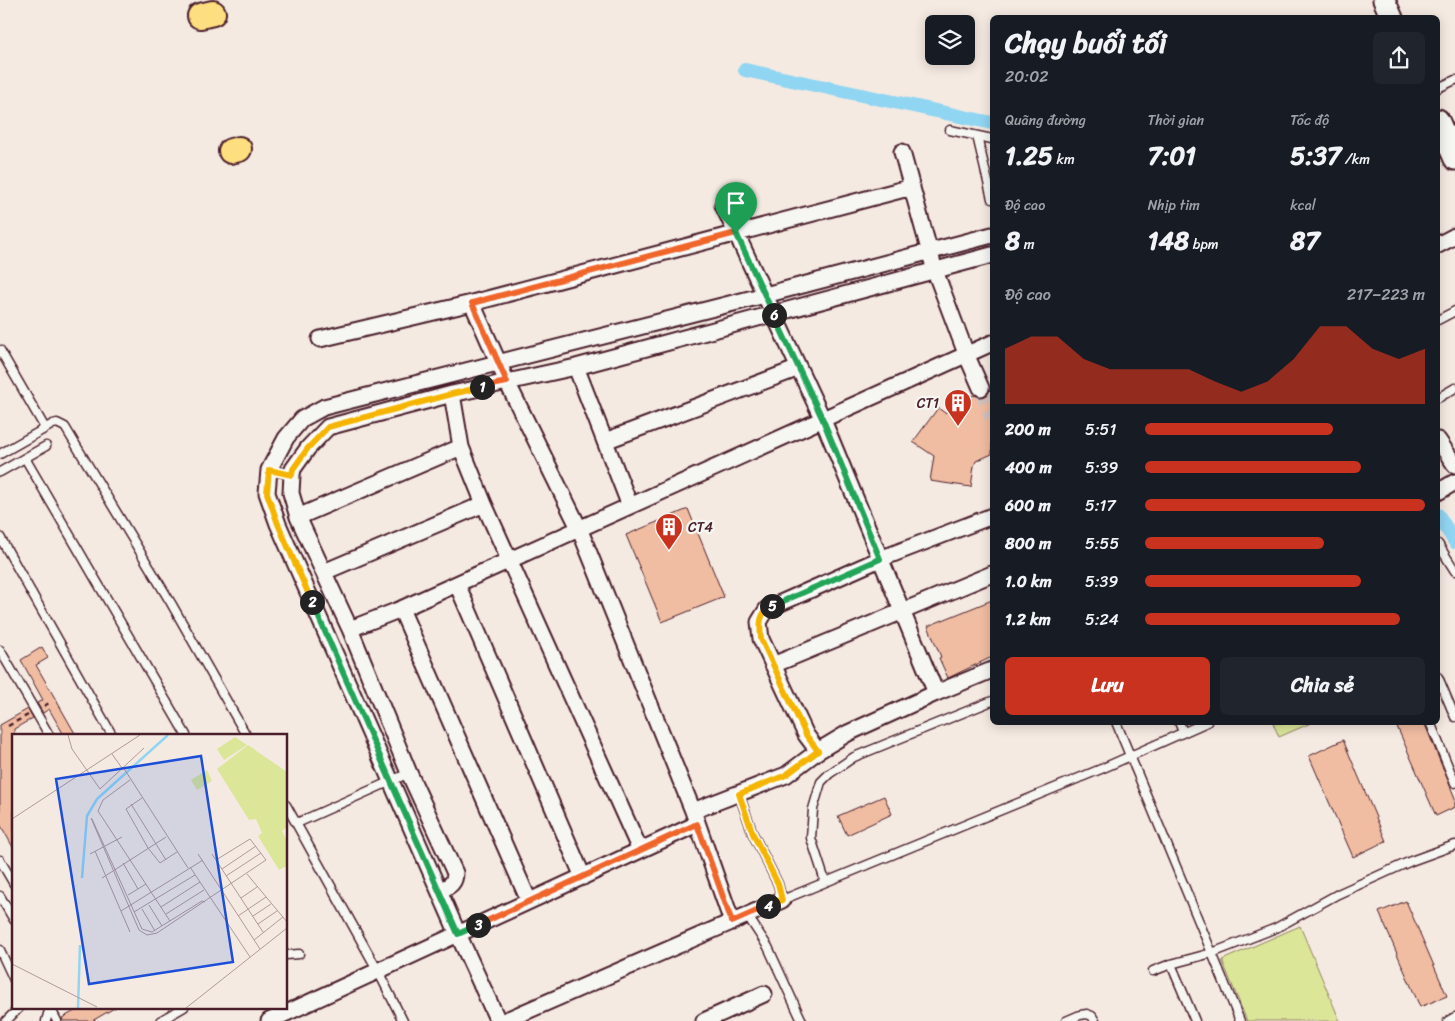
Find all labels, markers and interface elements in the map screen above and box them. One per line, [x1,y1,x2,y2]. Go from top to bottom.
map controls [925,15,975,65]
button: layers [925,15,975,65]
text: Chạy buổi tối [1005,18,1166,67]
button: share [1373,32,1425,84]
text: 20:02 [1005,62,1049,91]
text: Quãng đường [1005,108,1086,133]
text: Thời gian [1148,108,1204,133]
text: Tốc độ [1290,108,1329,133]
text: 1.25 [1005,133,1053,178]
text: 7:01 [1148,133,1196,178]
text: 5:37 [1290,133,1341,178]
text: km [1053,147,1075,172]
text: /km [1341,147,1370,172]
pin [715,182,757,233]
icon: arrive [722,189,750,217]
text: Độ cao [1005,193,1045,218]
text: Nhịp tim [1148,193,1200,218]
text: kcal [1290,193,1316,218]
text: 8 [1005,218,1020,263]
text: 148 [1148,218,1189,263]
text: 87 [1290,218,1320,263]
text: m [1020,232,1034,257]
text: bpm [1189,232,1219,257]
text: Độ cao [1005,280,1051,309]
text: 217–223 m [1347,280,1425,309]
pin: 6 [762,302,786,328]
text: 6 [771,303,778,328]
pin: 1 [470,374,494,400]
text: 1 [479,375,486,400]
building icon: CT1 [943,388,973,427]
place label: CT1 [917,391,939,416]
text: 200 m [1005,415,1051,444]
text: 5:51 [1085,415,1116,444]
text: 400 m [1005,453,1052,482]
text: 5:39 [1085,453,1118,482]
text: 600 m [1005,491,1051,520]
text: 5:17 [1085,491,1116,520]
building icon: CT4 [654,512,684,551]
place label: CT4 [688,515,713,540]
text: 800 m [1005,529,1051,558]
text: 5:55 [1085,529,1119,558]
text: 1.0 km [1005,567,1052,596]
text: 5:39 [1085,567,1118,596]
pin: 2 [300,590,324,614]
text: 2 [308,590,317,615]
pin: 5 [760,594,784,618]
text: 5 [768,594,777,619]
text: 1.2 km [1005,605,1051,634]
text: 5:24 [1085,605,1119,634]
button: Lưu [1005,657,1210,715]
button: Chia sẻ [1220,657,1425,715]
inset map [12,734,288,1008]
pin: 4 [756,894,780,918]
text: 4 [764,894,773,919]
pin: 3 [466,912,490,938]
text: 3 [475,913,482,938]

